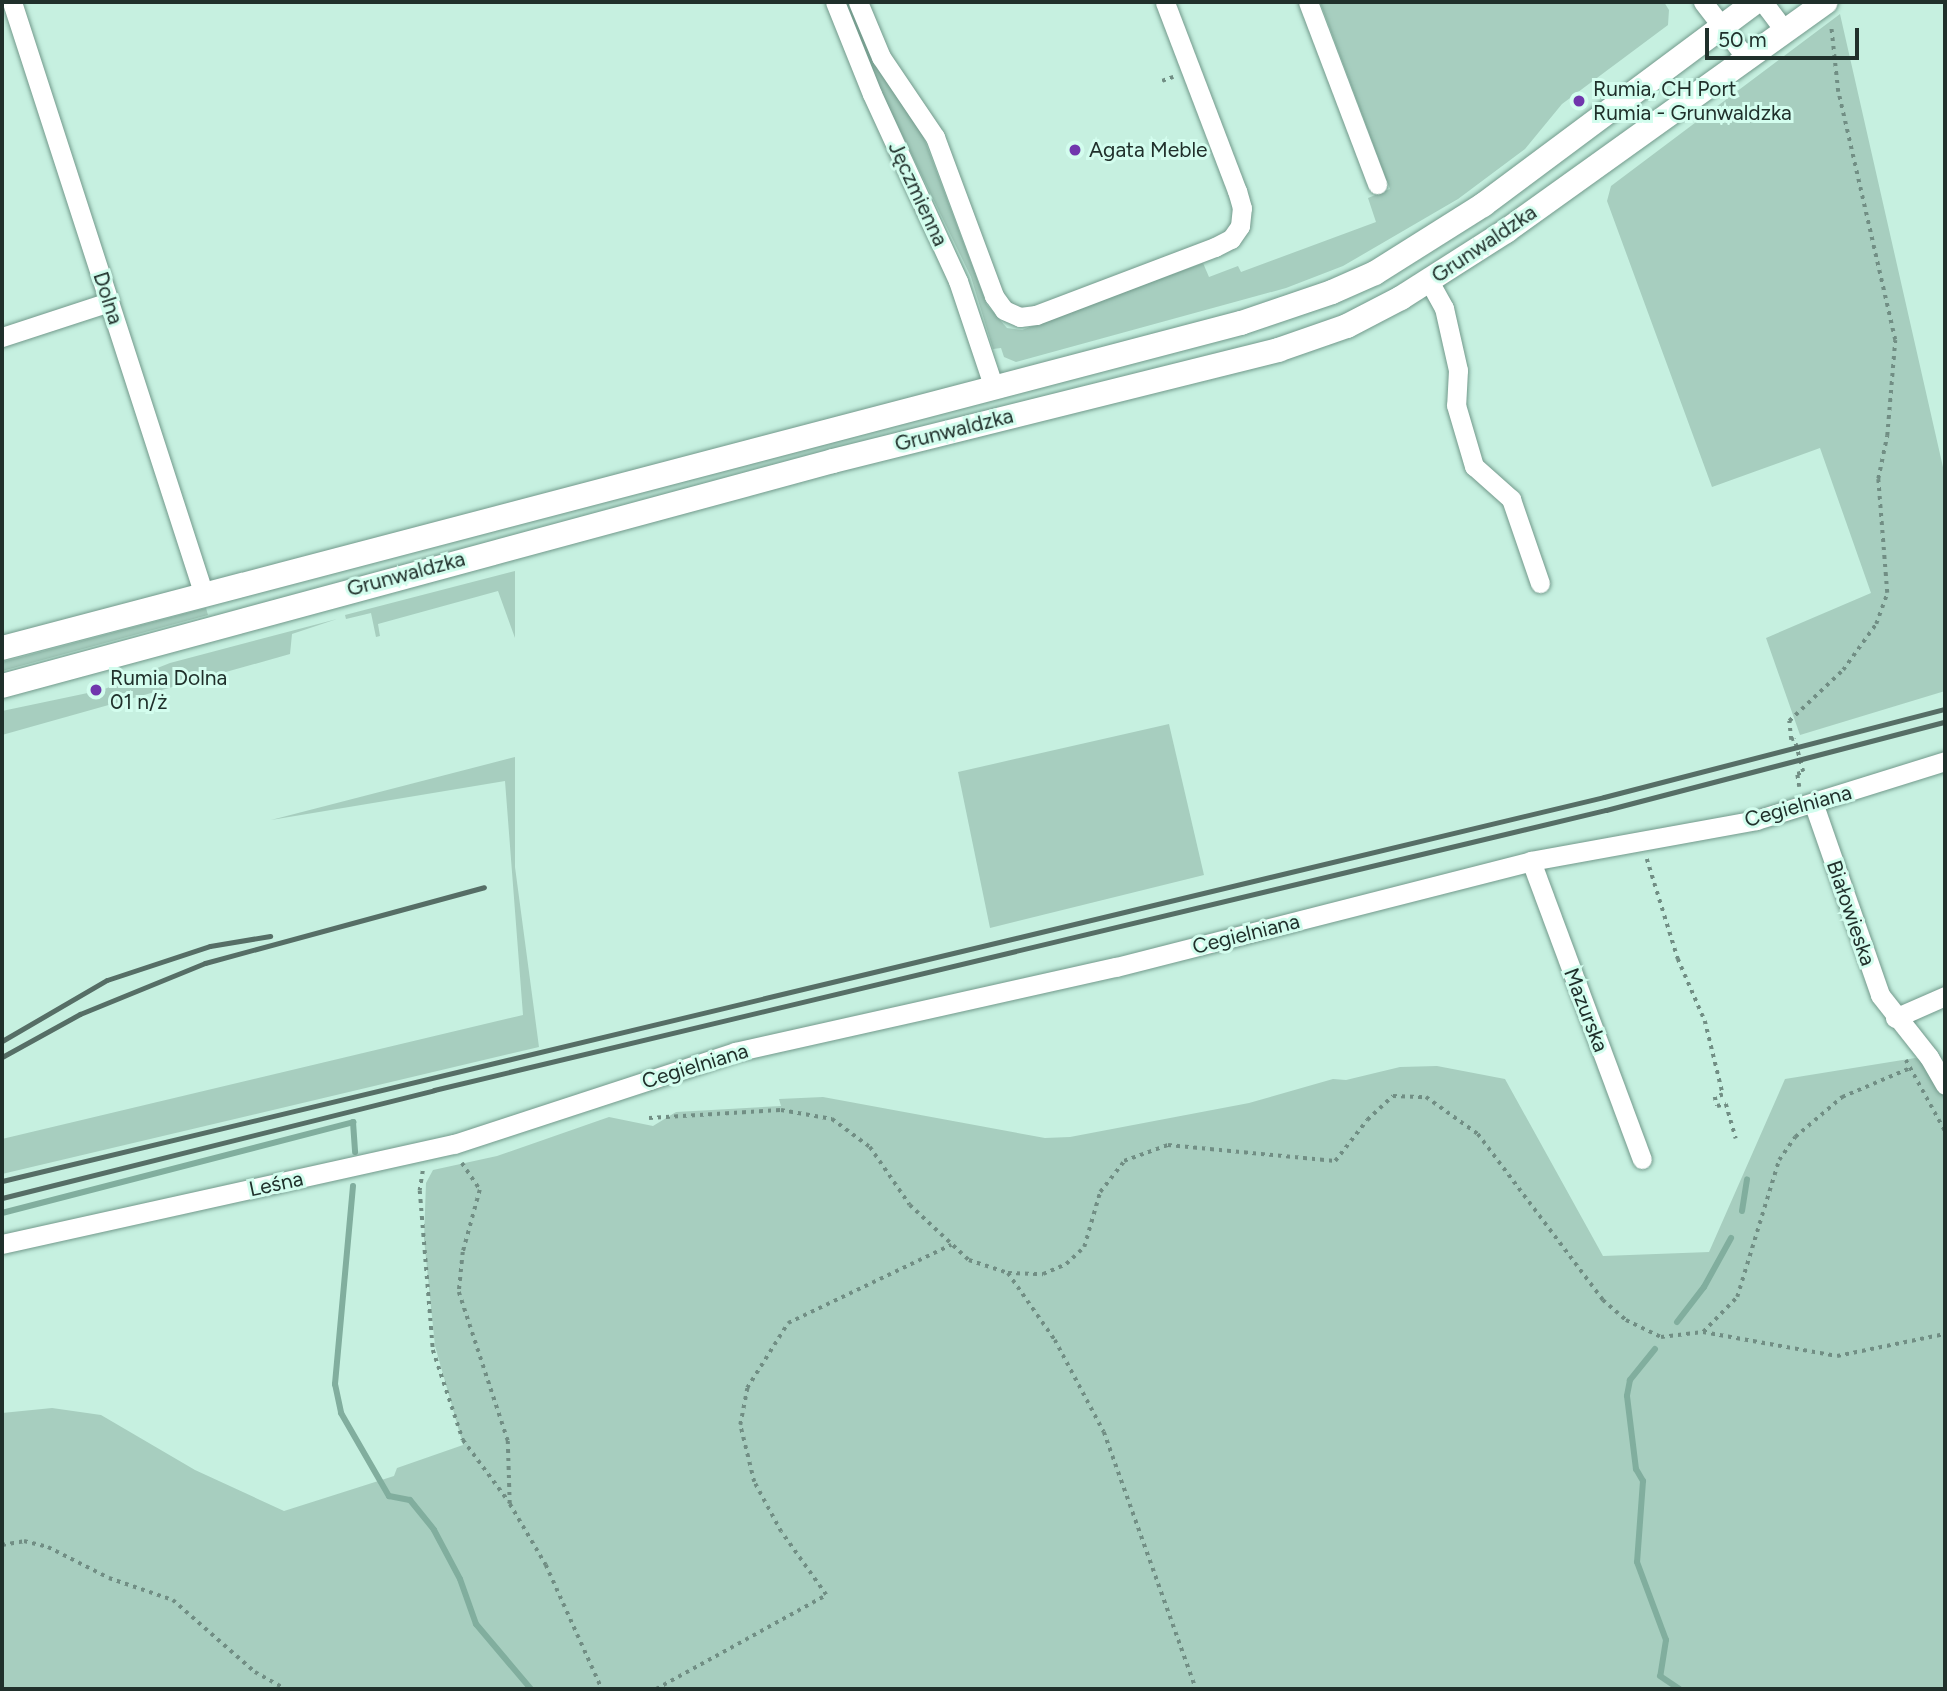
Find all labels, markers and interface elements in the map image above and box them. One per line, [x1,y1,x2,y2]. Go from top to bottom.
scale bar [1709,14,1863,58]
text: 50 m [1718,27,1767,52]
place label: Rumia, CH Port Rumia - Grunwaldzka [1593,76,1792,126]
marker: Rumia, CH Port Rumia - Grunwaldzka [1571,93,1587,109]
place label: Agata Meble [1089,137,1208,163]
street label: Jęczmienna [883,138,953,250]
marker: Agata Meble [1067,142,1083,158]
street label: Grunwaldzka [1427,200,1541,288]
street label: Dolna [88,269,128,327]
street label: Grunwaldzka [892,403,1016,457]
street label: Grunwaldzka [344,546,468,602]
place label: Rumia Dolna 01 n/ż [110,665,227,715]
marker: Rumia Dolna 01 n/ż [88,682,104,698]
street label: Cegielniana [1742,780,1854,832]
street label: Białowieska [1821,857,1881,969]
street label: Cegielniana [1190,909,1302,959]
street label: Mazurska [1558,964,1614,1056]
street label: Cegielniana [639,1038,751,1094]
street label: Leśna [247,1166,305,1202]

